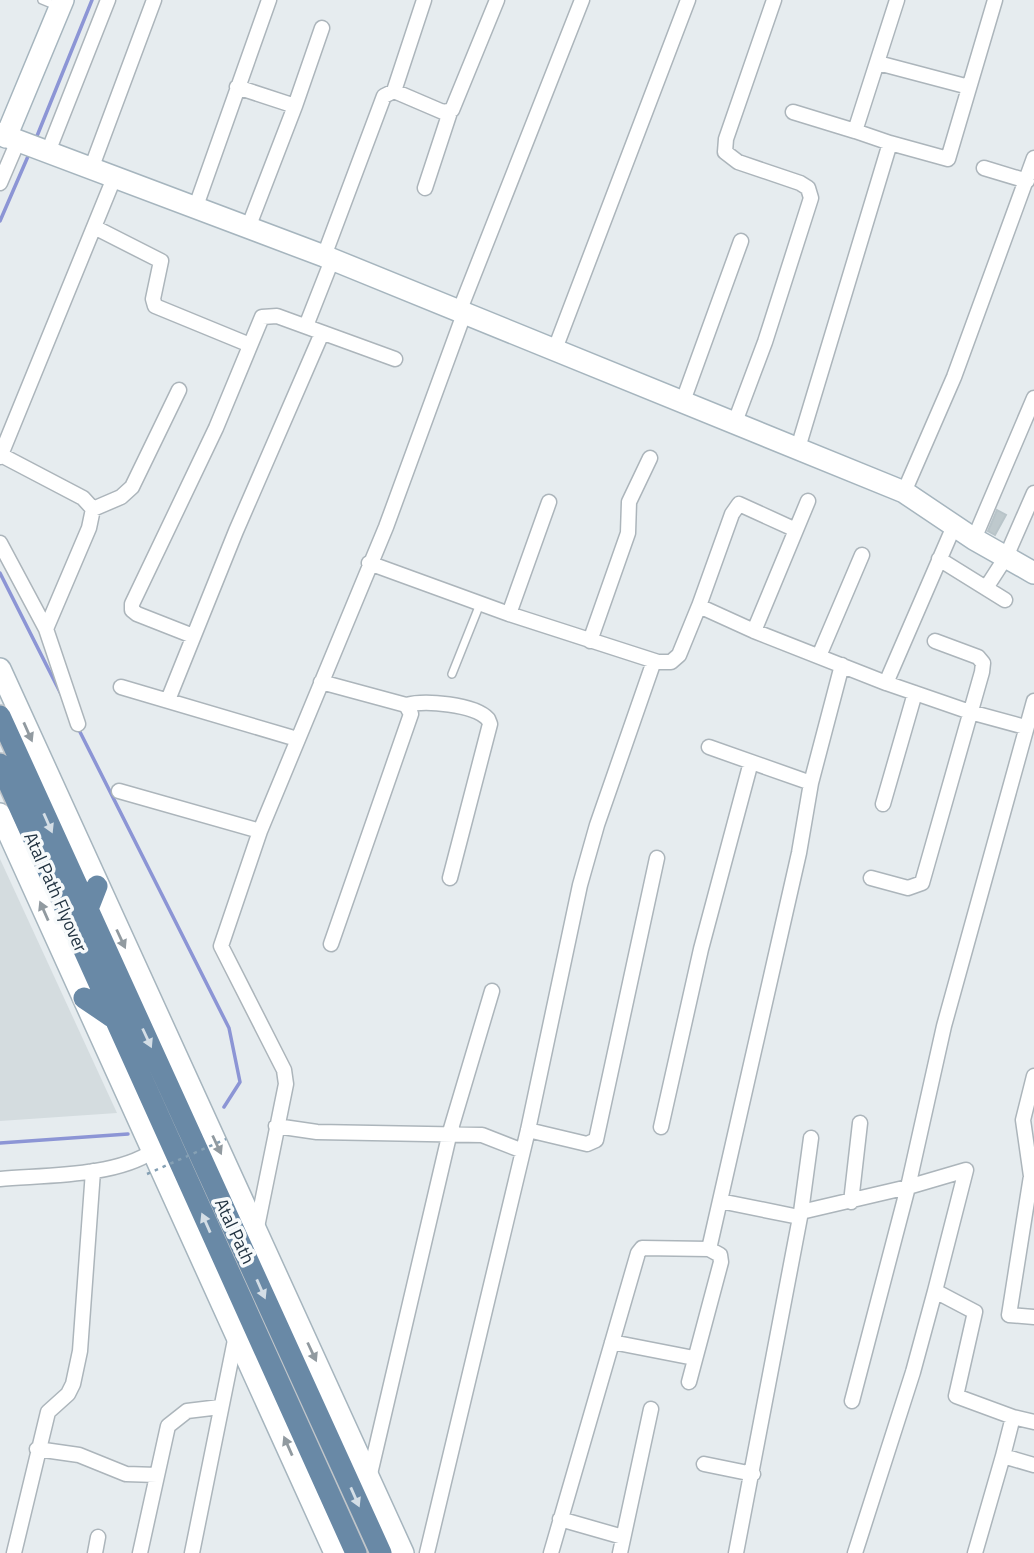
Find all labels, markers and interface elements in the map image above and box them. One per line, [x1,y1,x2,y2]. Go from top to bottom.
one-way arrow [23,721,34,742]
one-way arrow [43,812,54,833]
street label: Atal Path Flyover [17,828,95,956]
one-way arrow [38,900,49,921]
one-way arrow [115,929,127,949]
one-way arrow [141,1028,152,1048]
one-way arrow [212,1135,223,1155]
street label: Atal Path [208,1194,262,1268]
one-way arrow [200,1213,212,1233]
one-way arrow [255,1279,267,1299]
one-way arrow [306,1342,318,1362]
one-way arrow [282,1436,294,1456]
one-way arrow [350,1486,361,1507]

